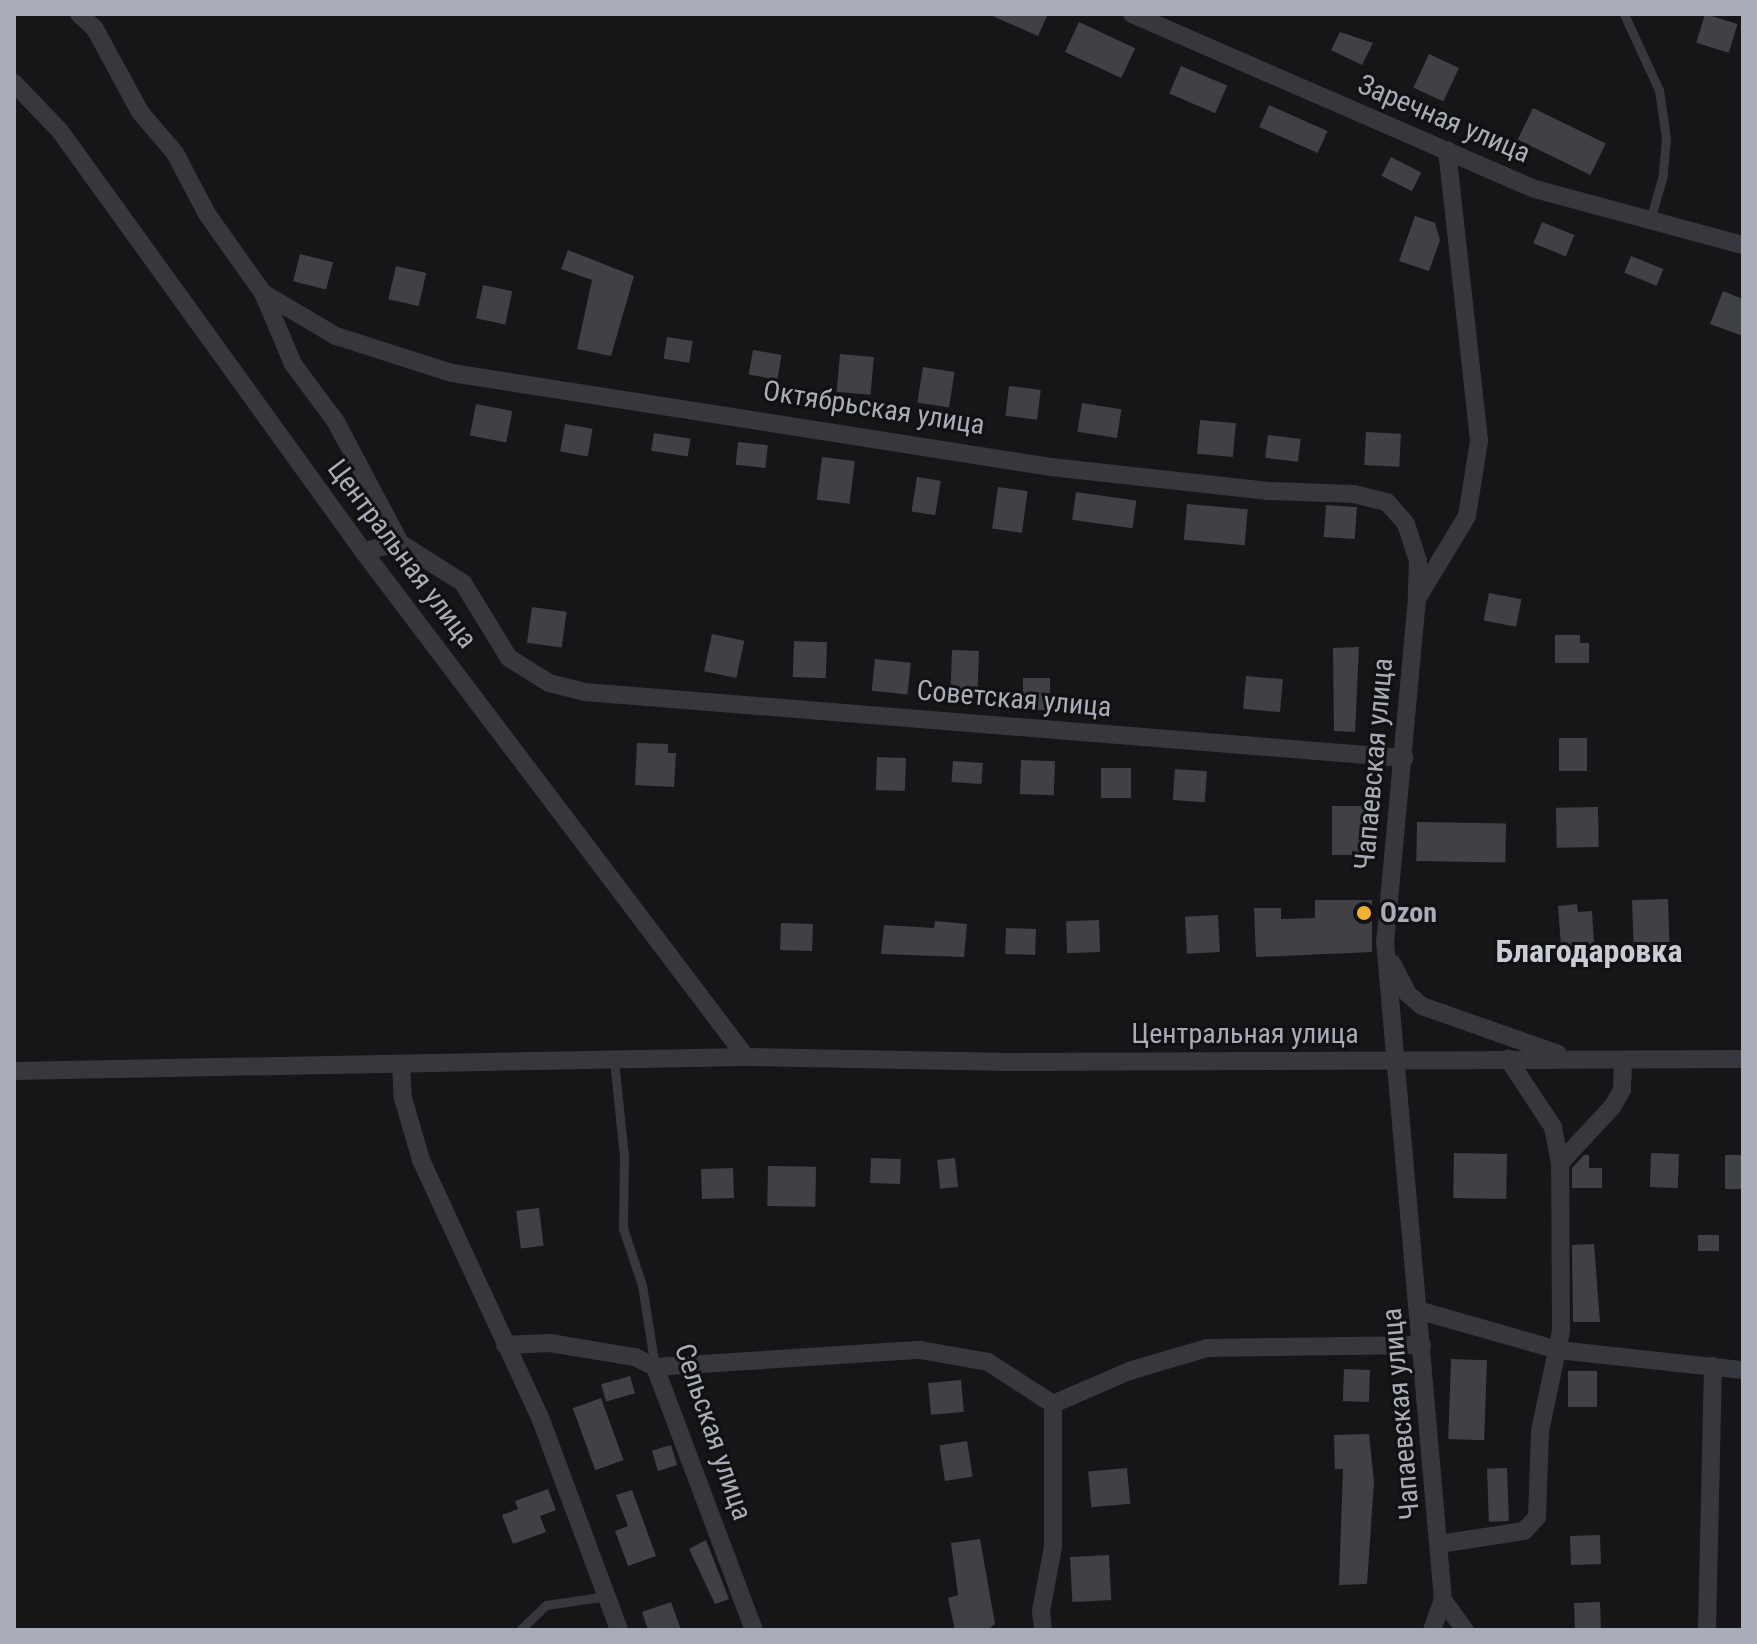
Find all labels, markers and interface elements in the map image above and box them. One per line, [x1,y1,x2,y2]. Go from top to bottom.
street label: Заречная улица [1353,68,1535,170]
street label: Октябрьская улица [761,374,987,442]
street label: Центральная улица [320,453,484,655]
street label: Чапаевская улица [1348,657,1400,871]
street label: Советская улица [915,674,1113,724]
place label: Ozon [1380,896,1437,930]
marker: Ozon [1355,904,1373,922]
district label: Благодаровка [1496,932,1682,970]
street label: Центральная улица [1131,1017,1359,1051]
street label: Чапаевская улица [1375,1307,1427,1521]
street label: Сельская улица [667,1339,759,1525]

